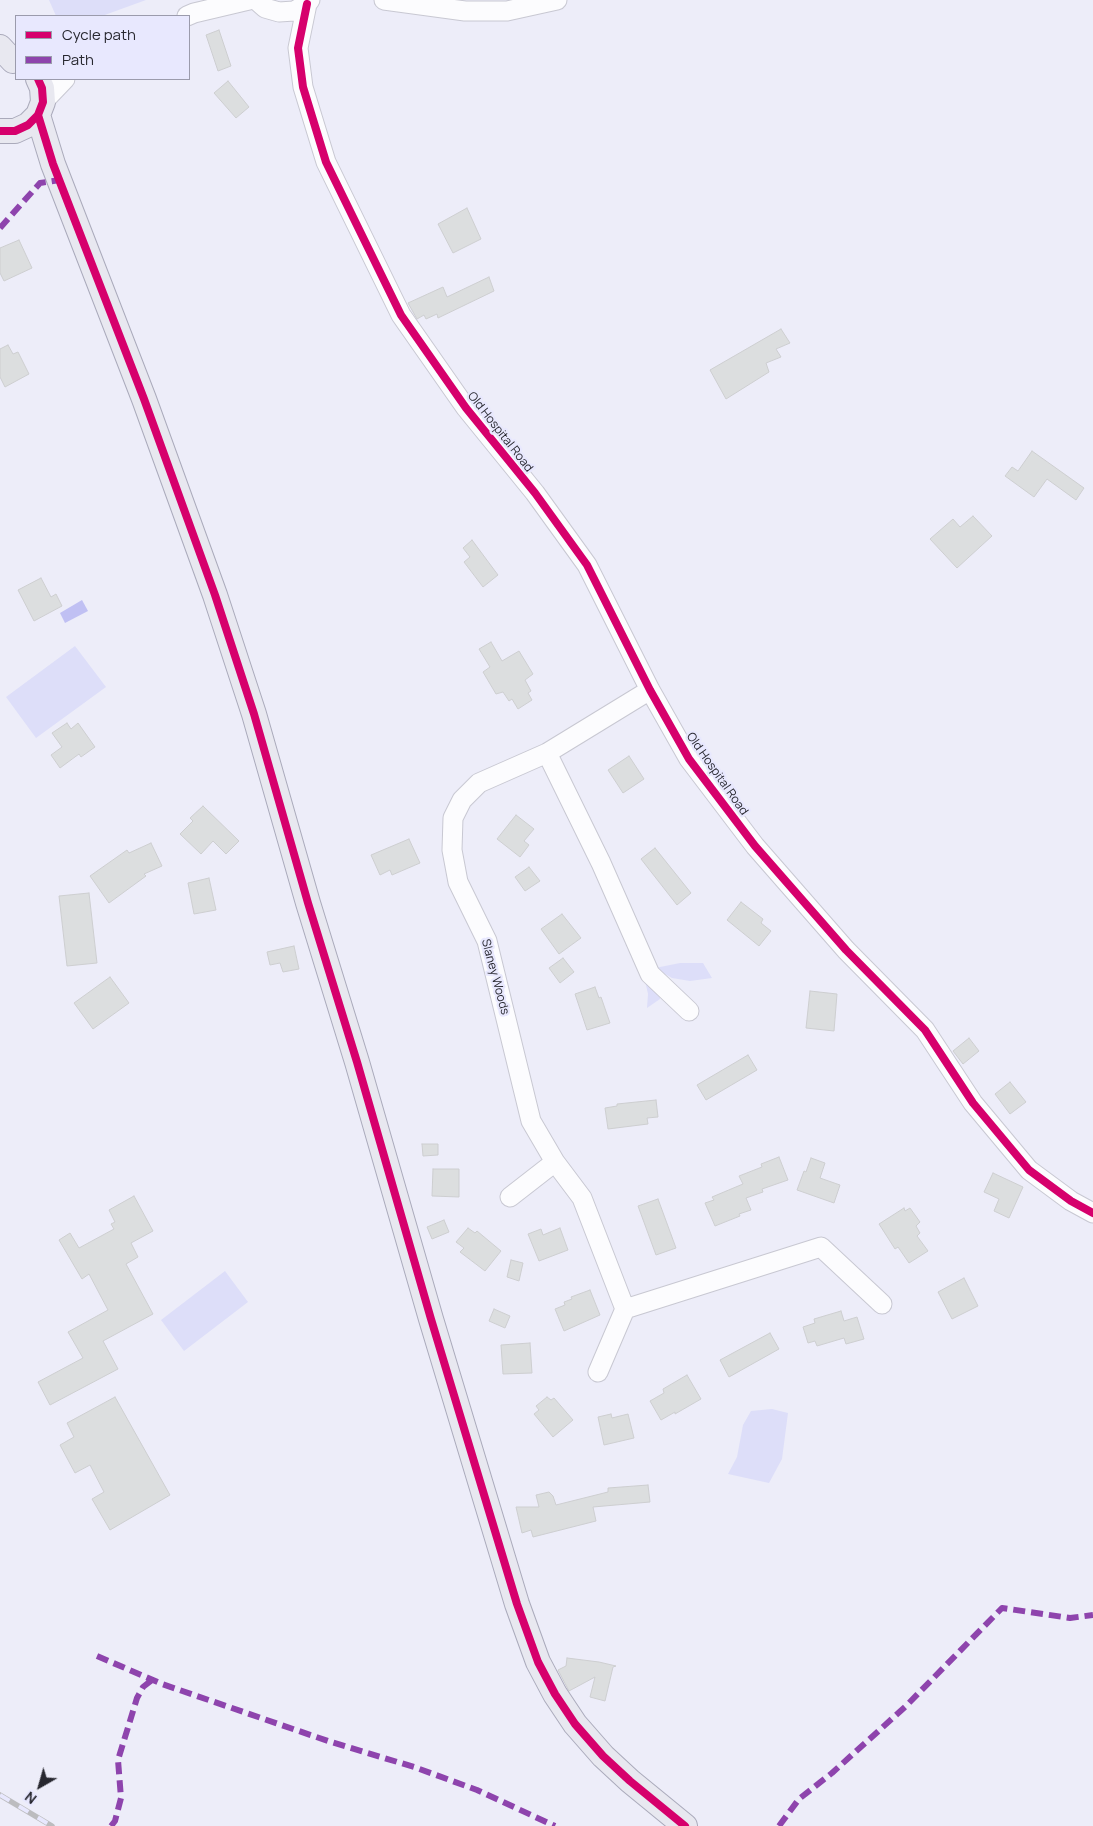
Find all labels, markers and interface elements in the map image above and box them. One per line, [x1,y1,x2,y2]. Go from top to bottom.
legend [15,15,190,80]
text: Cycle path [62,24,136,45]
text: Path [62,49,94,70]
street label: Old Hospital Road [464,389,536,475]
street label: Old Hospital Road [683,730,751,818]
street label: Slaney Woods [478,938,512,1016]
north arrow [15,1761,65,1811]
text: N [21,1788,40,1809]

